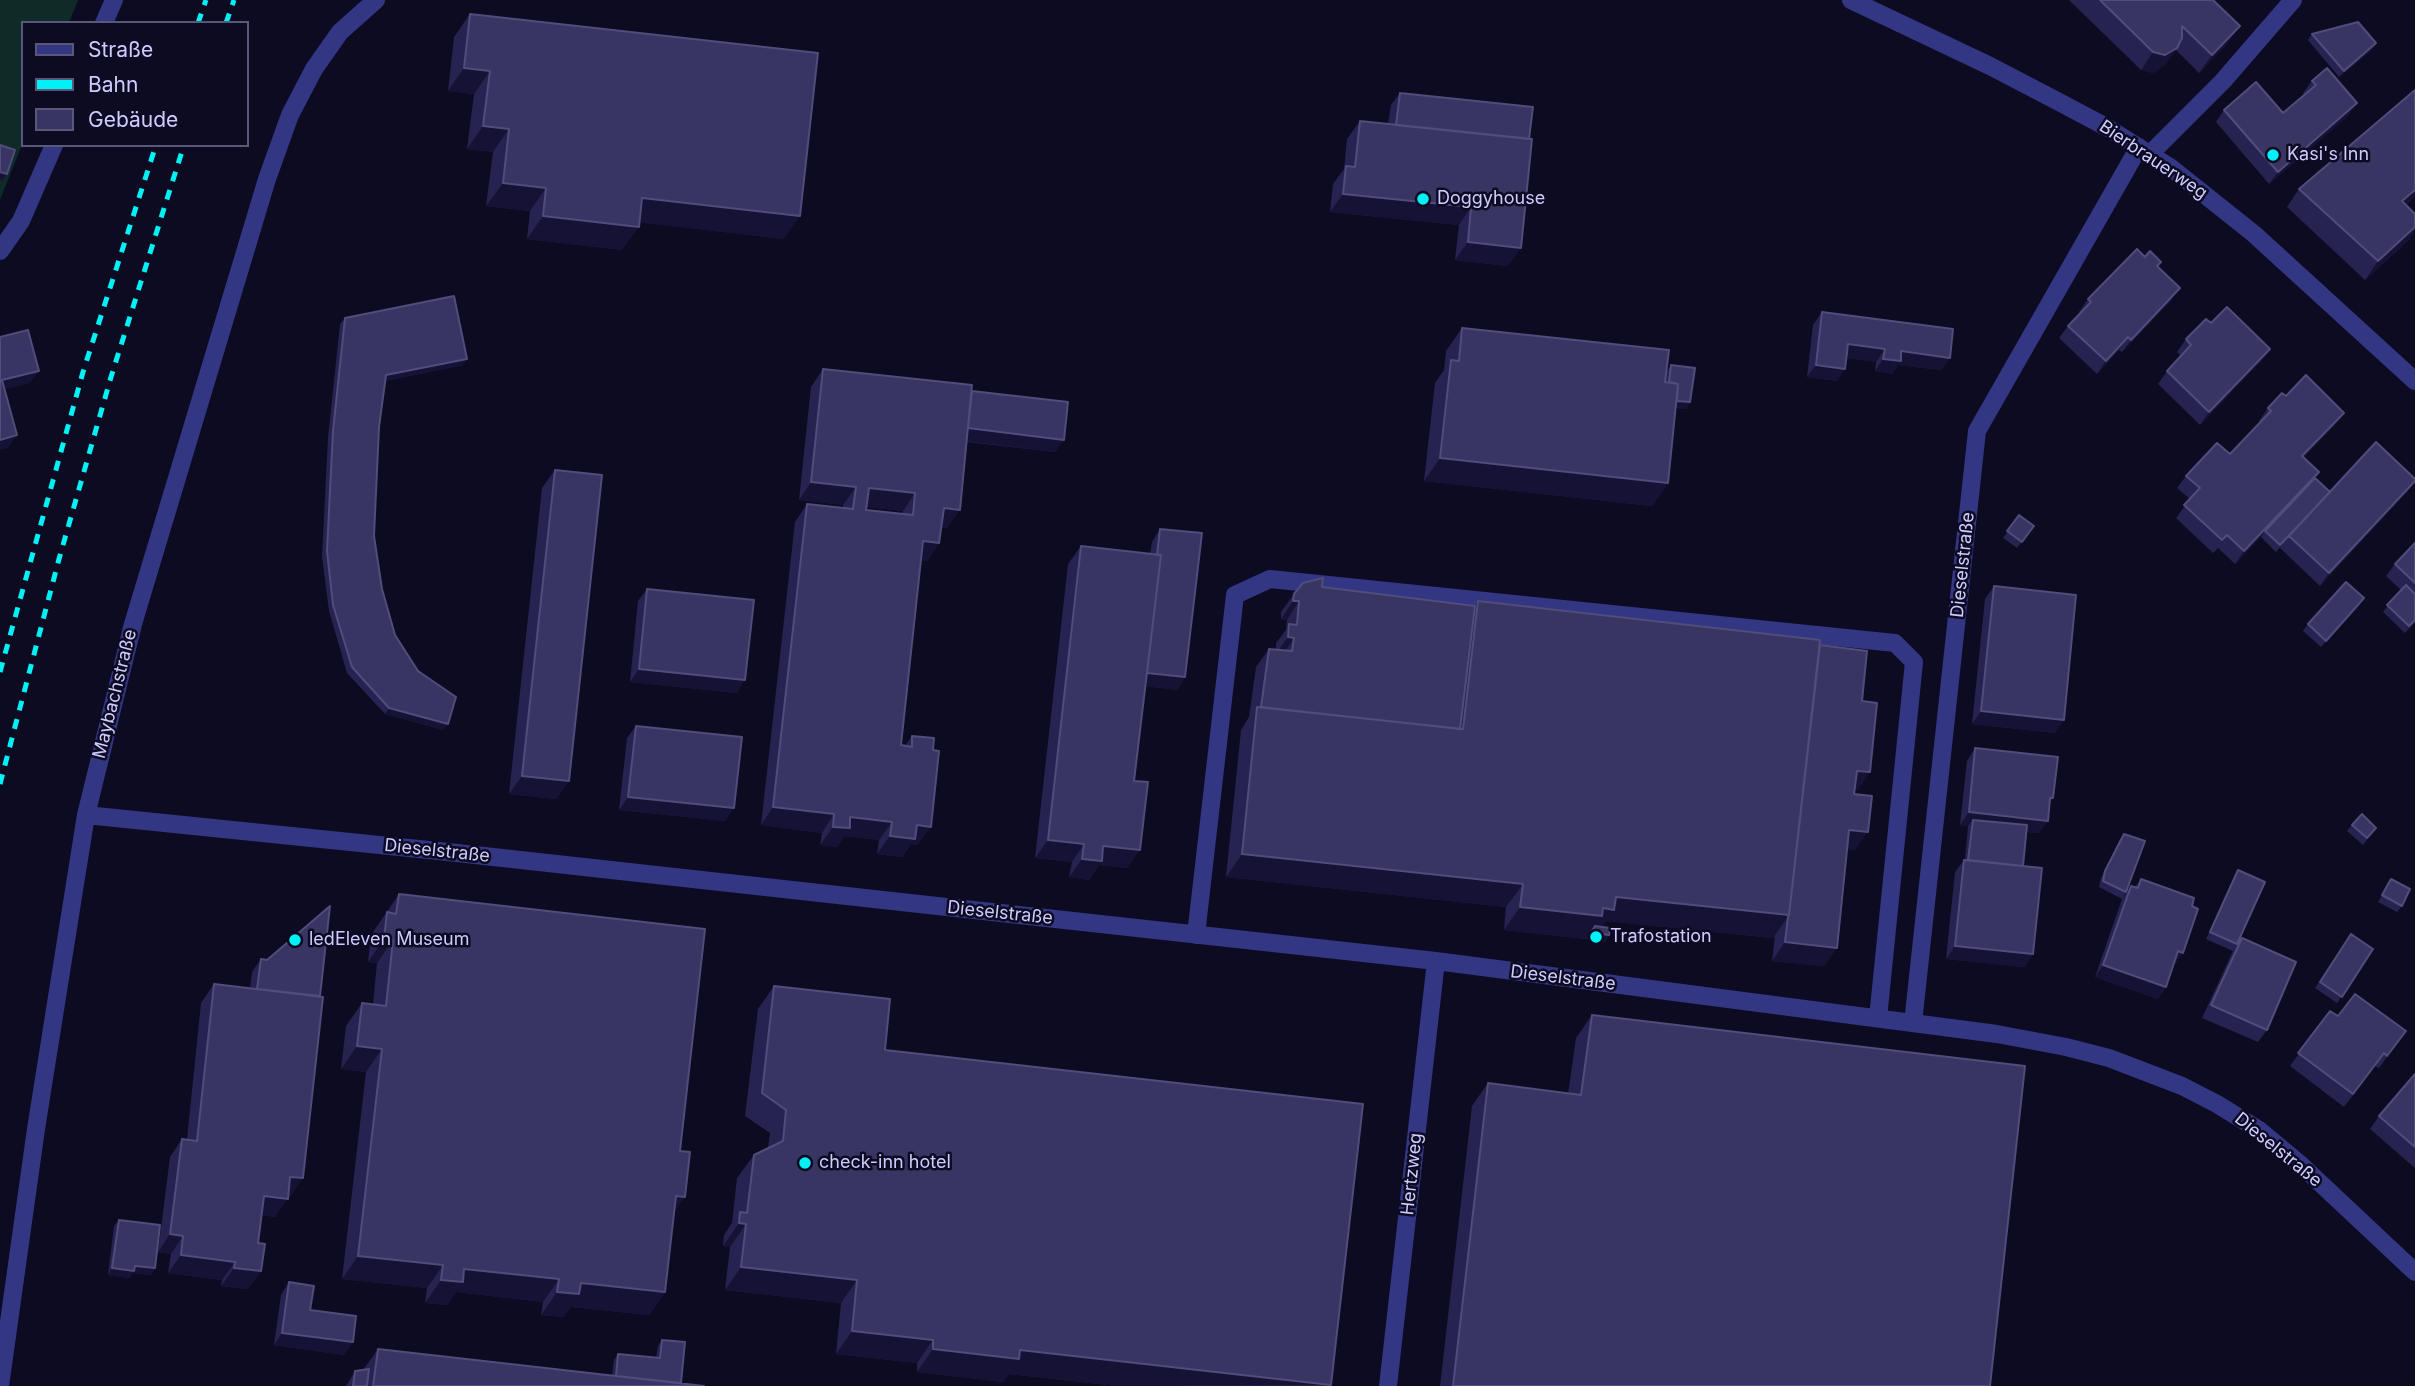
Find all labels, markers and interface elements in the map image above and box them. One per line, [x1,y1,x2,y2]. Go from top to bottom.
legend [21,21,248,147]
text: Straße [88,37,153,62]
text: Bahn [88,72,138,97]
text: Gebäude [88,107,178,132]
street label: Bierbrauerweg [2095,116,2211,204]
place label: Kasi's Inn [2287,144,2369,166]
marker: Kasi's Inn [2265,147,2281,163]
place label: Doggyhouse [1437,188,1545,210]
marker: Doggyhouse [1415,191,1431,207]
street label: Dieselstraße [1947,511,1979,619]
street label: Maybachstraße [89,627,141,761]
street label: Dieselstraße [383,835,491,867]
street label: Dieselstraße [946,897,1054,929]
place label: Trafostation [1610,926,1712,948]
place label: ledEleven Museum [309,929,469,951]
marker: Trafostation [1588,929,1604,945]
marker: ledEleven Museum [287,932,303,948]
street label: Dieselstraße [1509,961,1617,995]
street label: Dieselstraße [2230,1108,2326,1192]
street label: Hertzweg [1397,1132,1427,1216]
place label: check-inn hotel [819,1152,951,1174]
marker: check-inn hotel [797,1155,813,1171]

